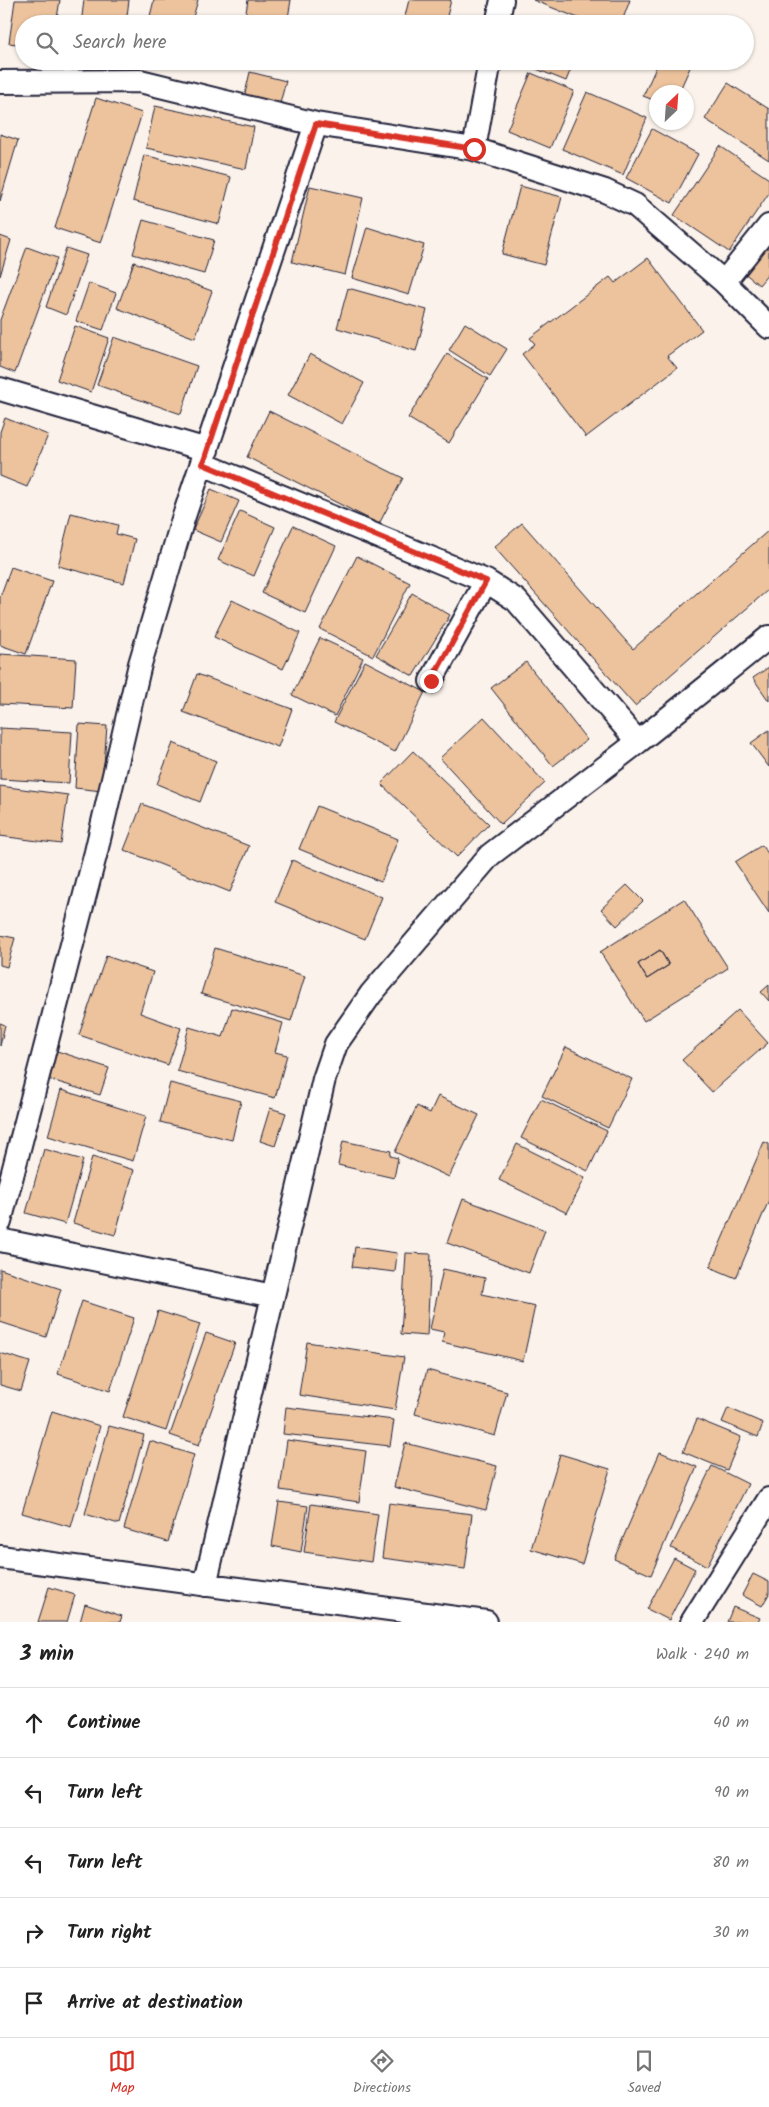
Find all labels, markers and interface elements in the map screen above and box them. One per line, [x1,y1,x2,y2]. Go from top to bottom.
search box [15,15,754,70]
text: Search here [73,28,167,58]
icon: search [33,29,61,57]
north arrow [649,85,694,130]
route start [463,138,486,161]
route end [420,670,443,693]
text: 3 min [20,1638,74,1671]
text: Walk · 240 m [656,1642,749,1667]
text: Continue [67,1708,140,1738]
icon: ahead [20,1709,48,1737]
text: 40 m [713,1710,749,1735]
text: Turn left [67,1778,142,1808]
icon: left [20,1779,48,1807]
text: 90 m [714,1780,749,1805]
text: Turn left [67,1848,142,1878]
icon: left [20,1849,48,1877]
text: 80 m [712,1850,749,1875]
text: Turn right [67,1918,152,1948]
icon: right [20,1919,48,1947]
text: 30 m [713,1920,749,1945]
text: Arrive at destination [67,1988,243,2018]
icon: arrive [20,1989,48,2017]
tab: Map [108,2047,136,2099]
tab: Directions [353,2047,411,2099]
tab: Saved [627,2047,661,2099]

